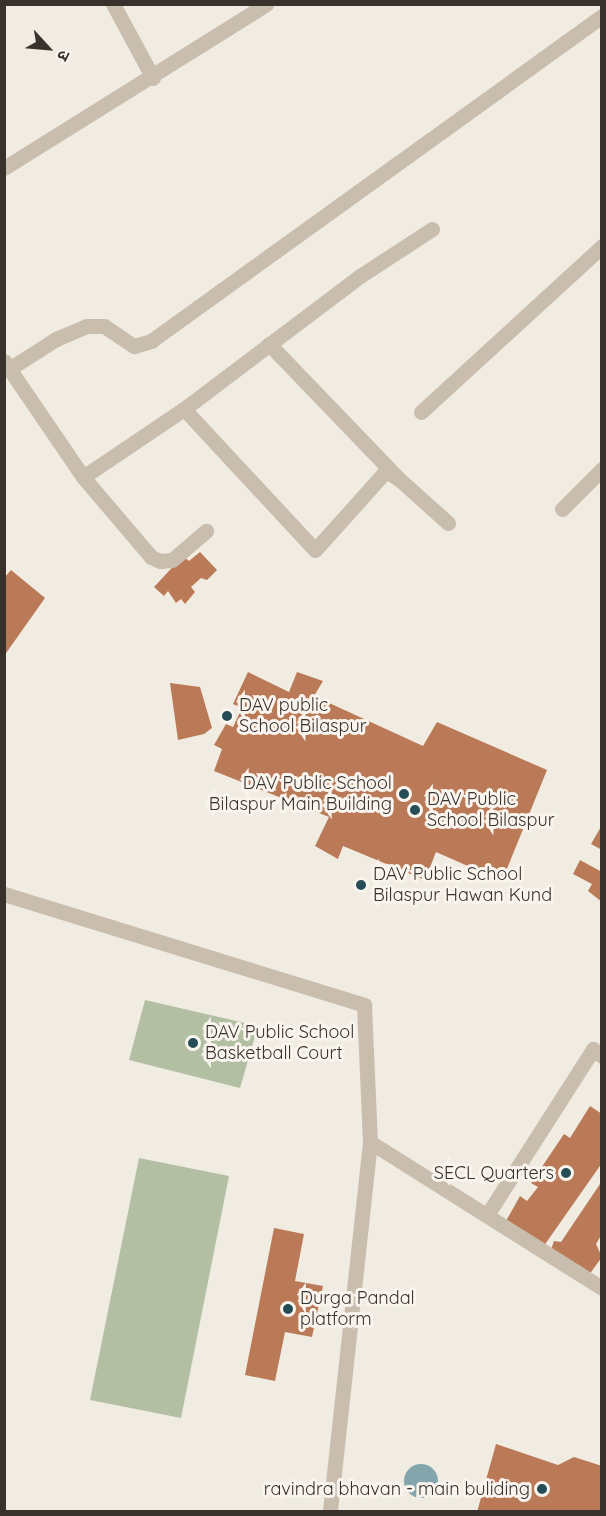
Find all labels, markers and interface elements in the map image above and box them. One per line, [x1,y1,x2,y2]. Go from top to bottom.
north arrow [18,18,78,78]
text: उ [53,47,75,64]
place label: DAV public School Bilaspur [239,695,367,738]
marker: DAV public School Bilaspur [220,709,234,723]
place label: DAV Public School Bilaspur Main Building [209,773,392,816]
marker: DAV Public School Bilaspur Main Building [397,787,411,801]
place label: DAV Public School Bilaspur [427,789,555,832]
marker: DAV Public School Bilaspur [408,803,422,817]
place label: DAV Public School Bilaspur Hawan Kund [373,864,552,906]
marker: DAV Public School Bilaspur Hawan Kund [354,878,368,892]
place label: DAV Public School Basketball Court [205,1022,354,1064]
marker: DAV Public School Basketball Court [186,1036,200,1050]
place label: SECL Quarters [434,1162,554,1184]
marker: SECL Quarters [559,1166,573,1180]
place label: Durga Pandal platform [300,1288,415,1330]
marker: Durga Pandal platform [281,1302,295,1316]
place label: ravindra bhavan - main buliding [264,1478,530,1500]
marker: ravindra bhavan - main buliding [535,1482,549,1496]

